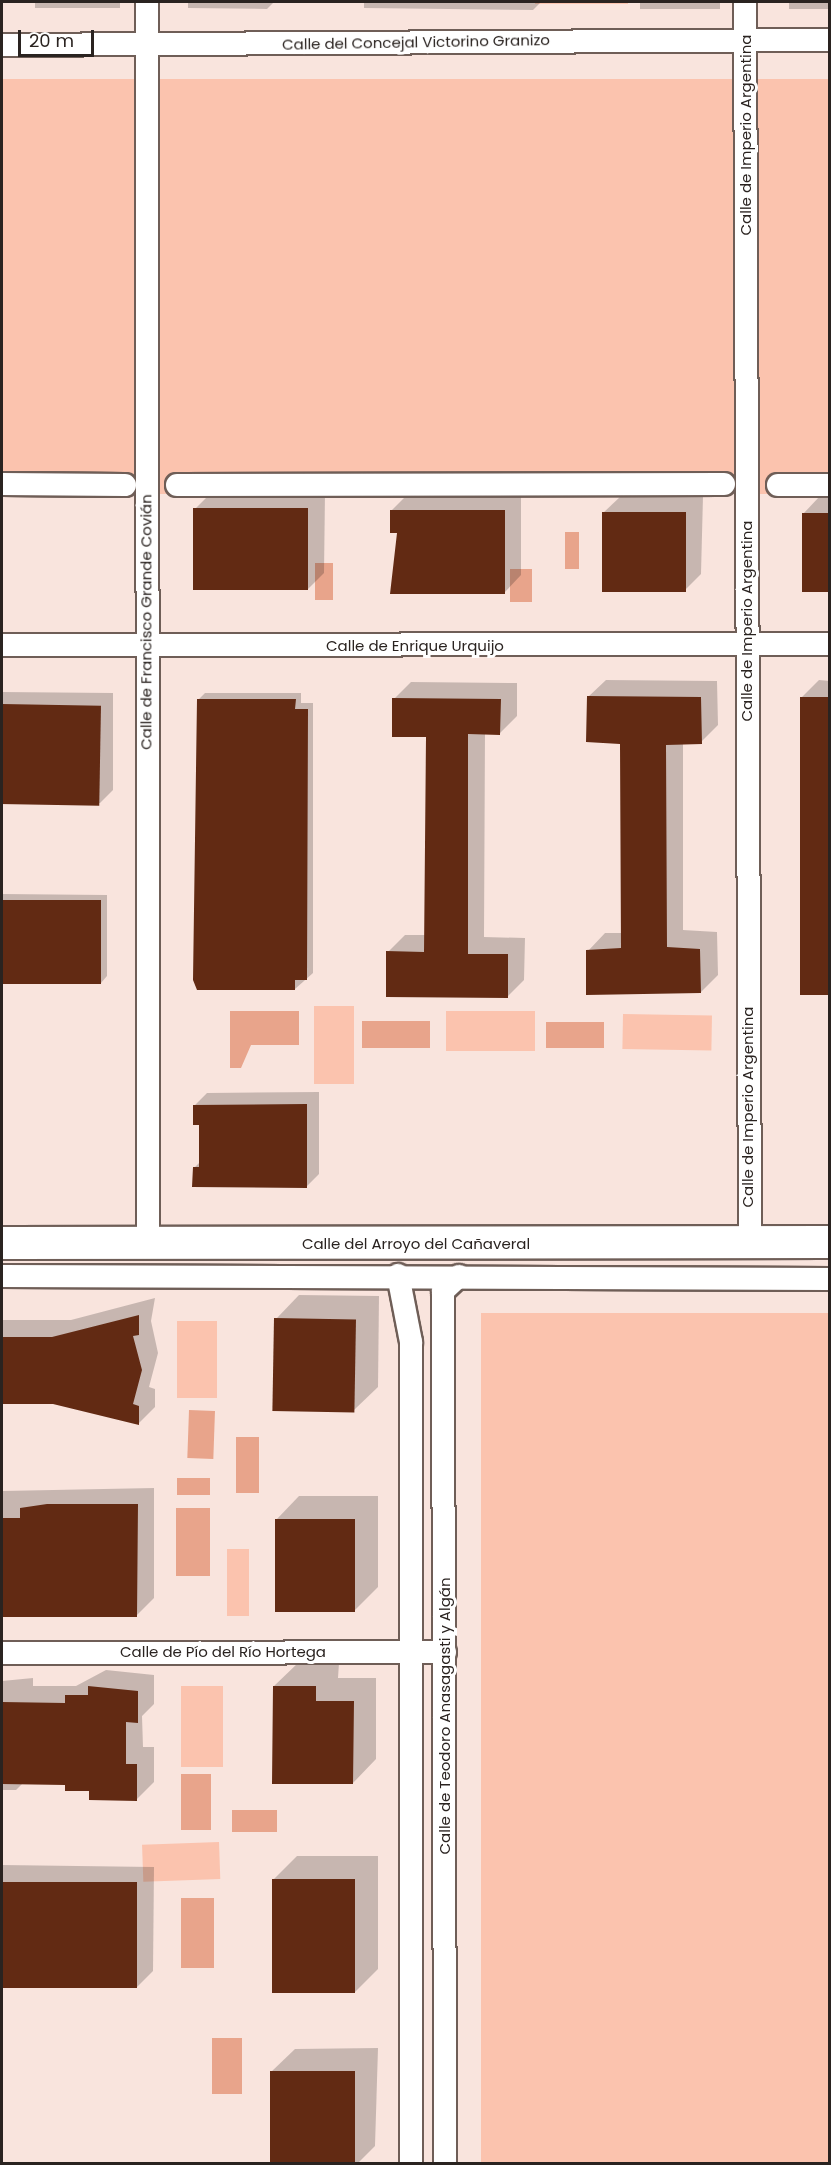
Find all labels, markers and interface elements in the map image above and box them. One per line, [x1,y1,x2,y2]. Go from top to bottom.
scale bar [21,18,98,56]
text: 20 m [29,28,74,53]
street label: Calle del Concejal Victorino Granizo [282,31,550,53]
street label: Calle de Imperio Argentina [737,35,755,235]
street label: Calle de Francisco Grande Covián [137,494,155,750]
street label: Calle de Imperio Argentina [738,521,756,721]
street label: Calle de Enrique Urquijo [326,637,504,655]
street label: Calle de Imperio Argentina [739,1007,757,1207]
street label: Calle del Arroyo del Cañaveral [302,1235,530,1253]
street label: Calle de Teodoro Anasagasti y Algán [436,1577,454,1855]
street label: Calle de Pío del Río Hortega [120,1643,326,1661]

